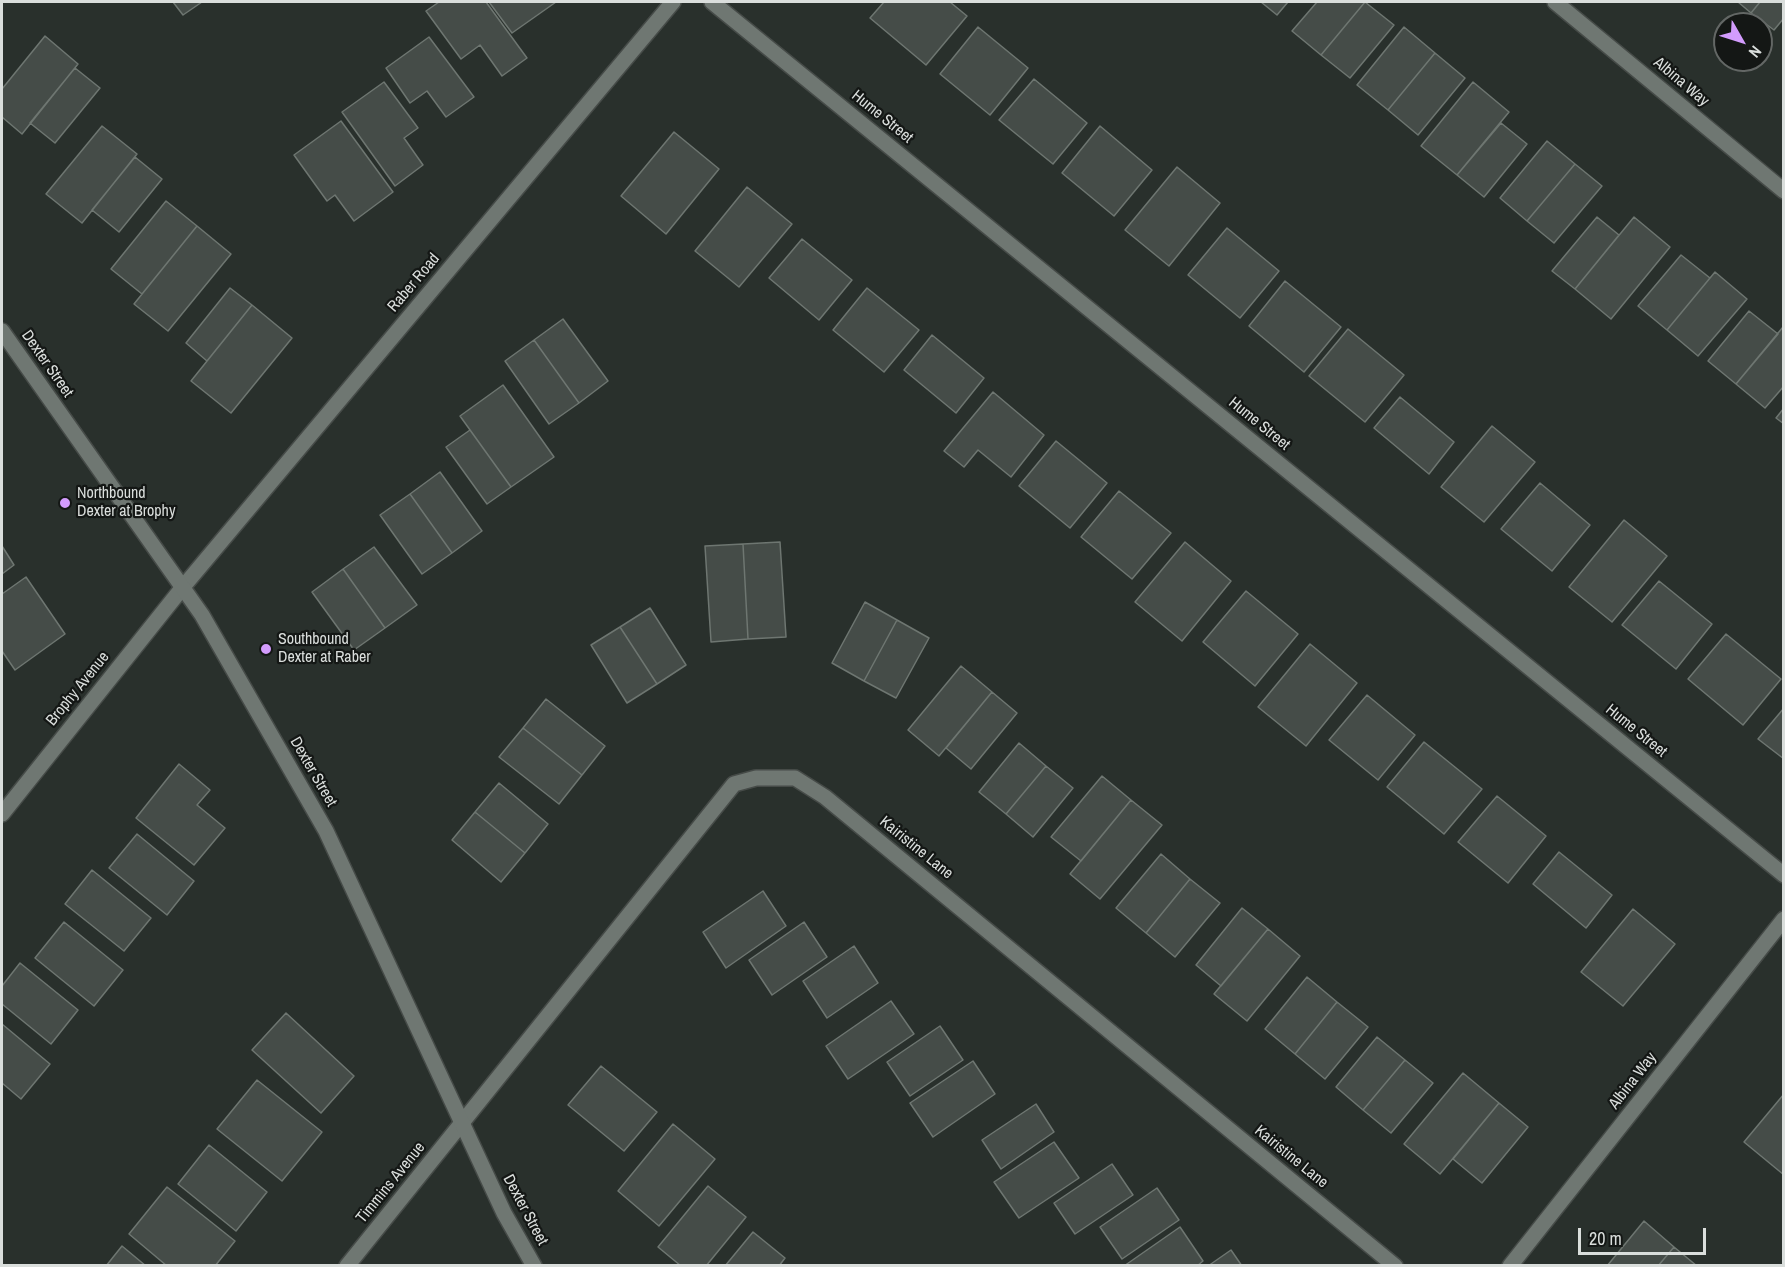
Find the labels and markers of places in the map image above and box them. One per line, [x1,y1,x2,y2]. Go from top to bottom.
place label: Northbound Dexter at Brophy [77,484,175,522]
marker: Northbound Dexter at Brophy [58,496,72,510]
place label: Southbound Dexter at Raber [278,630,371,668]
marker: Southbound Dexter at Raber [259,642,273,656]

